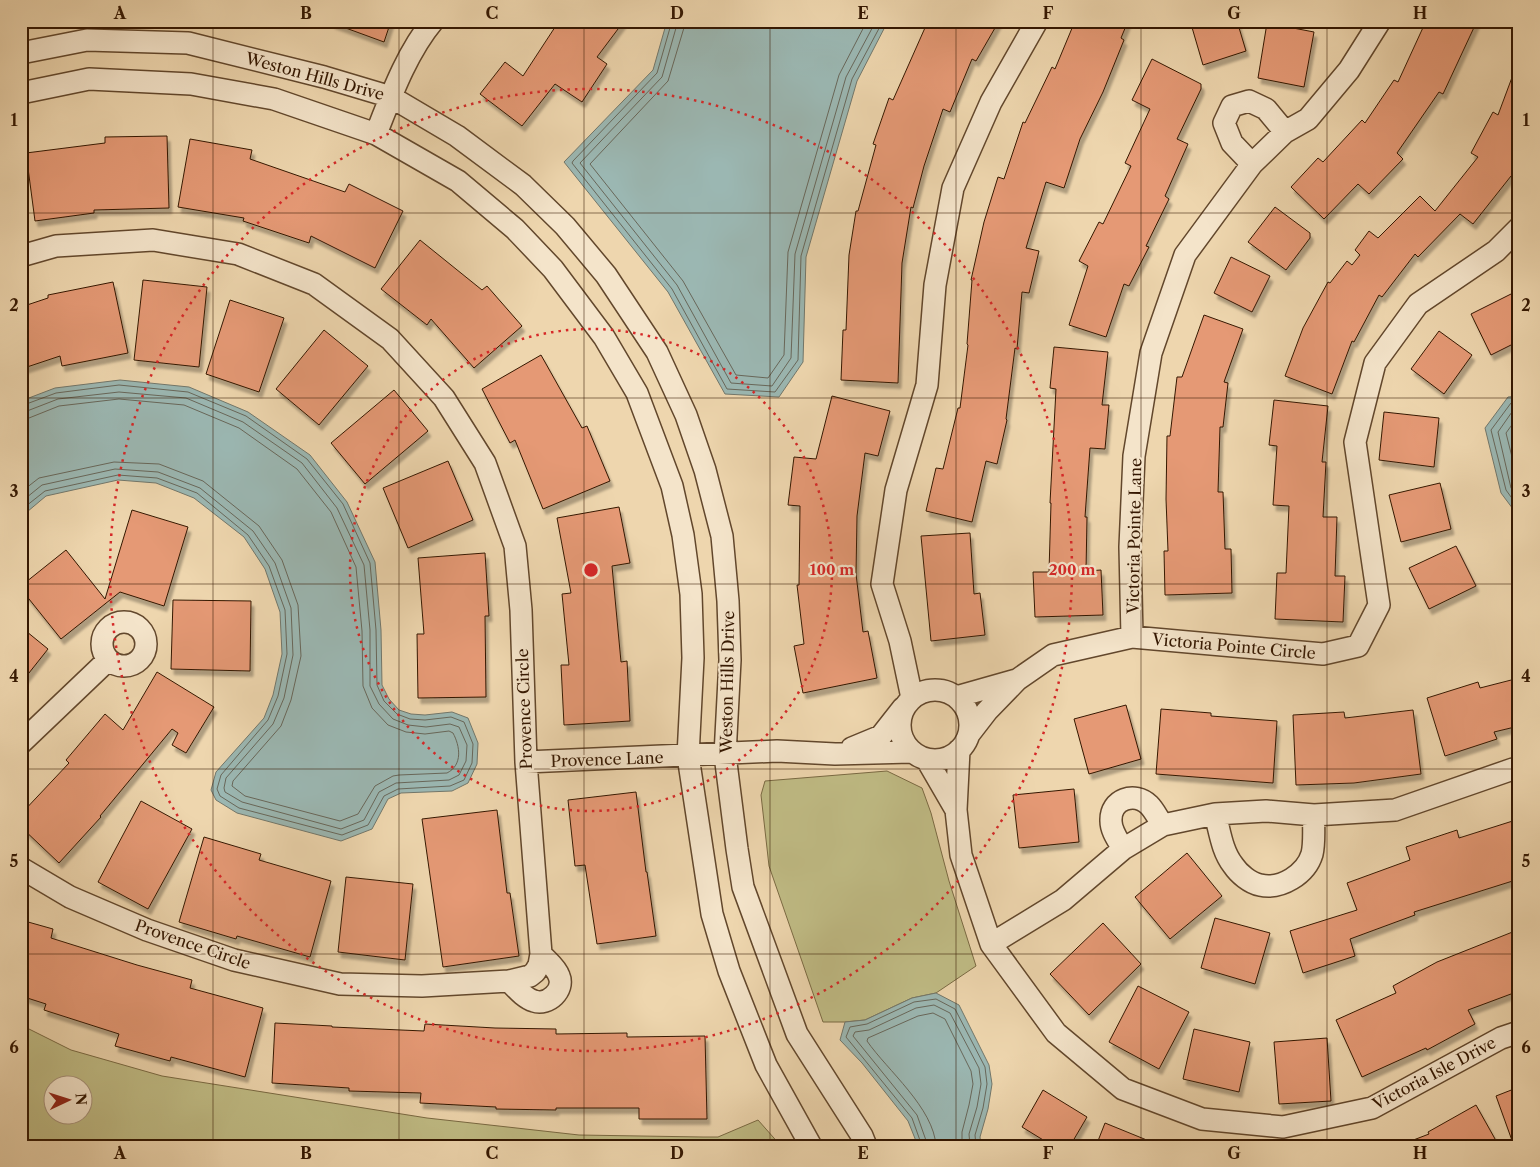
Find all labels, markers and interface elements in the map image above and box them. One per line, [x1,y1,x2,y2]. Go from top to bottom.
text: A [113,3,127,23]
text: B [300,3,312,23]
text: C [486,3,498,23]
text: D [670,3,684,23]
text: E [857,3,869,23]
text: F [1043,3,1054,23]
text: G [1227,3,1241,23]
text: H [1413,3,1427,23]
street label: Weston Hills Drive [243,48,387,104]
text: 1 [10,110,18,130]
text: 1 [1522,110,1530,130]
text: 2 [9,295,19,315]
text: 2 [1521,295,1531,315]
street label: Victoria Pointe Lane [1123,458,1145,615]
text: 3 [9,481,19,501]
text: 3 [1521,481,1531,501]
text: 100 m [810,560,854,579]
text: 200 m [1049,560,1095,579]
centre of rings [582,561,600,579]
street label: Weston Hills Drive [716,610,738,754]
street label: Victoria Pointe Circle [1150,629,1317,663]
street label: Provence Circle [512,648,536,770]
text: 4 [9,666,19,686]
text: 4 [1521,666,1531,686]
street label: Provence Lane [550,747,664,771]
text: 5 [10,851,19,871]
text: 5 [1522,851,1531,871]
street label: Provence Circle [132,915,254,973]
street label: Victoria Isle Drive [1368,1032,1499,1114]
text: 6 [9,1037,19,1057]
text: 6 [1521,1037,1531,1057]
north arrow [42,1074,92,1124]
text: N [72,1092,90,1106]
text: A [113,1143,127,1163]
text: B [300,1143,312,1163]
text: C [486,1143,498,1163]
text: D [670,1143,684,1163]
text: E [857,1143,869,1163]
text: F [1043,1143,1054,1163]
text: G [1227,1143,1241,1163]
text: H [1413,1143,1427,1163]

